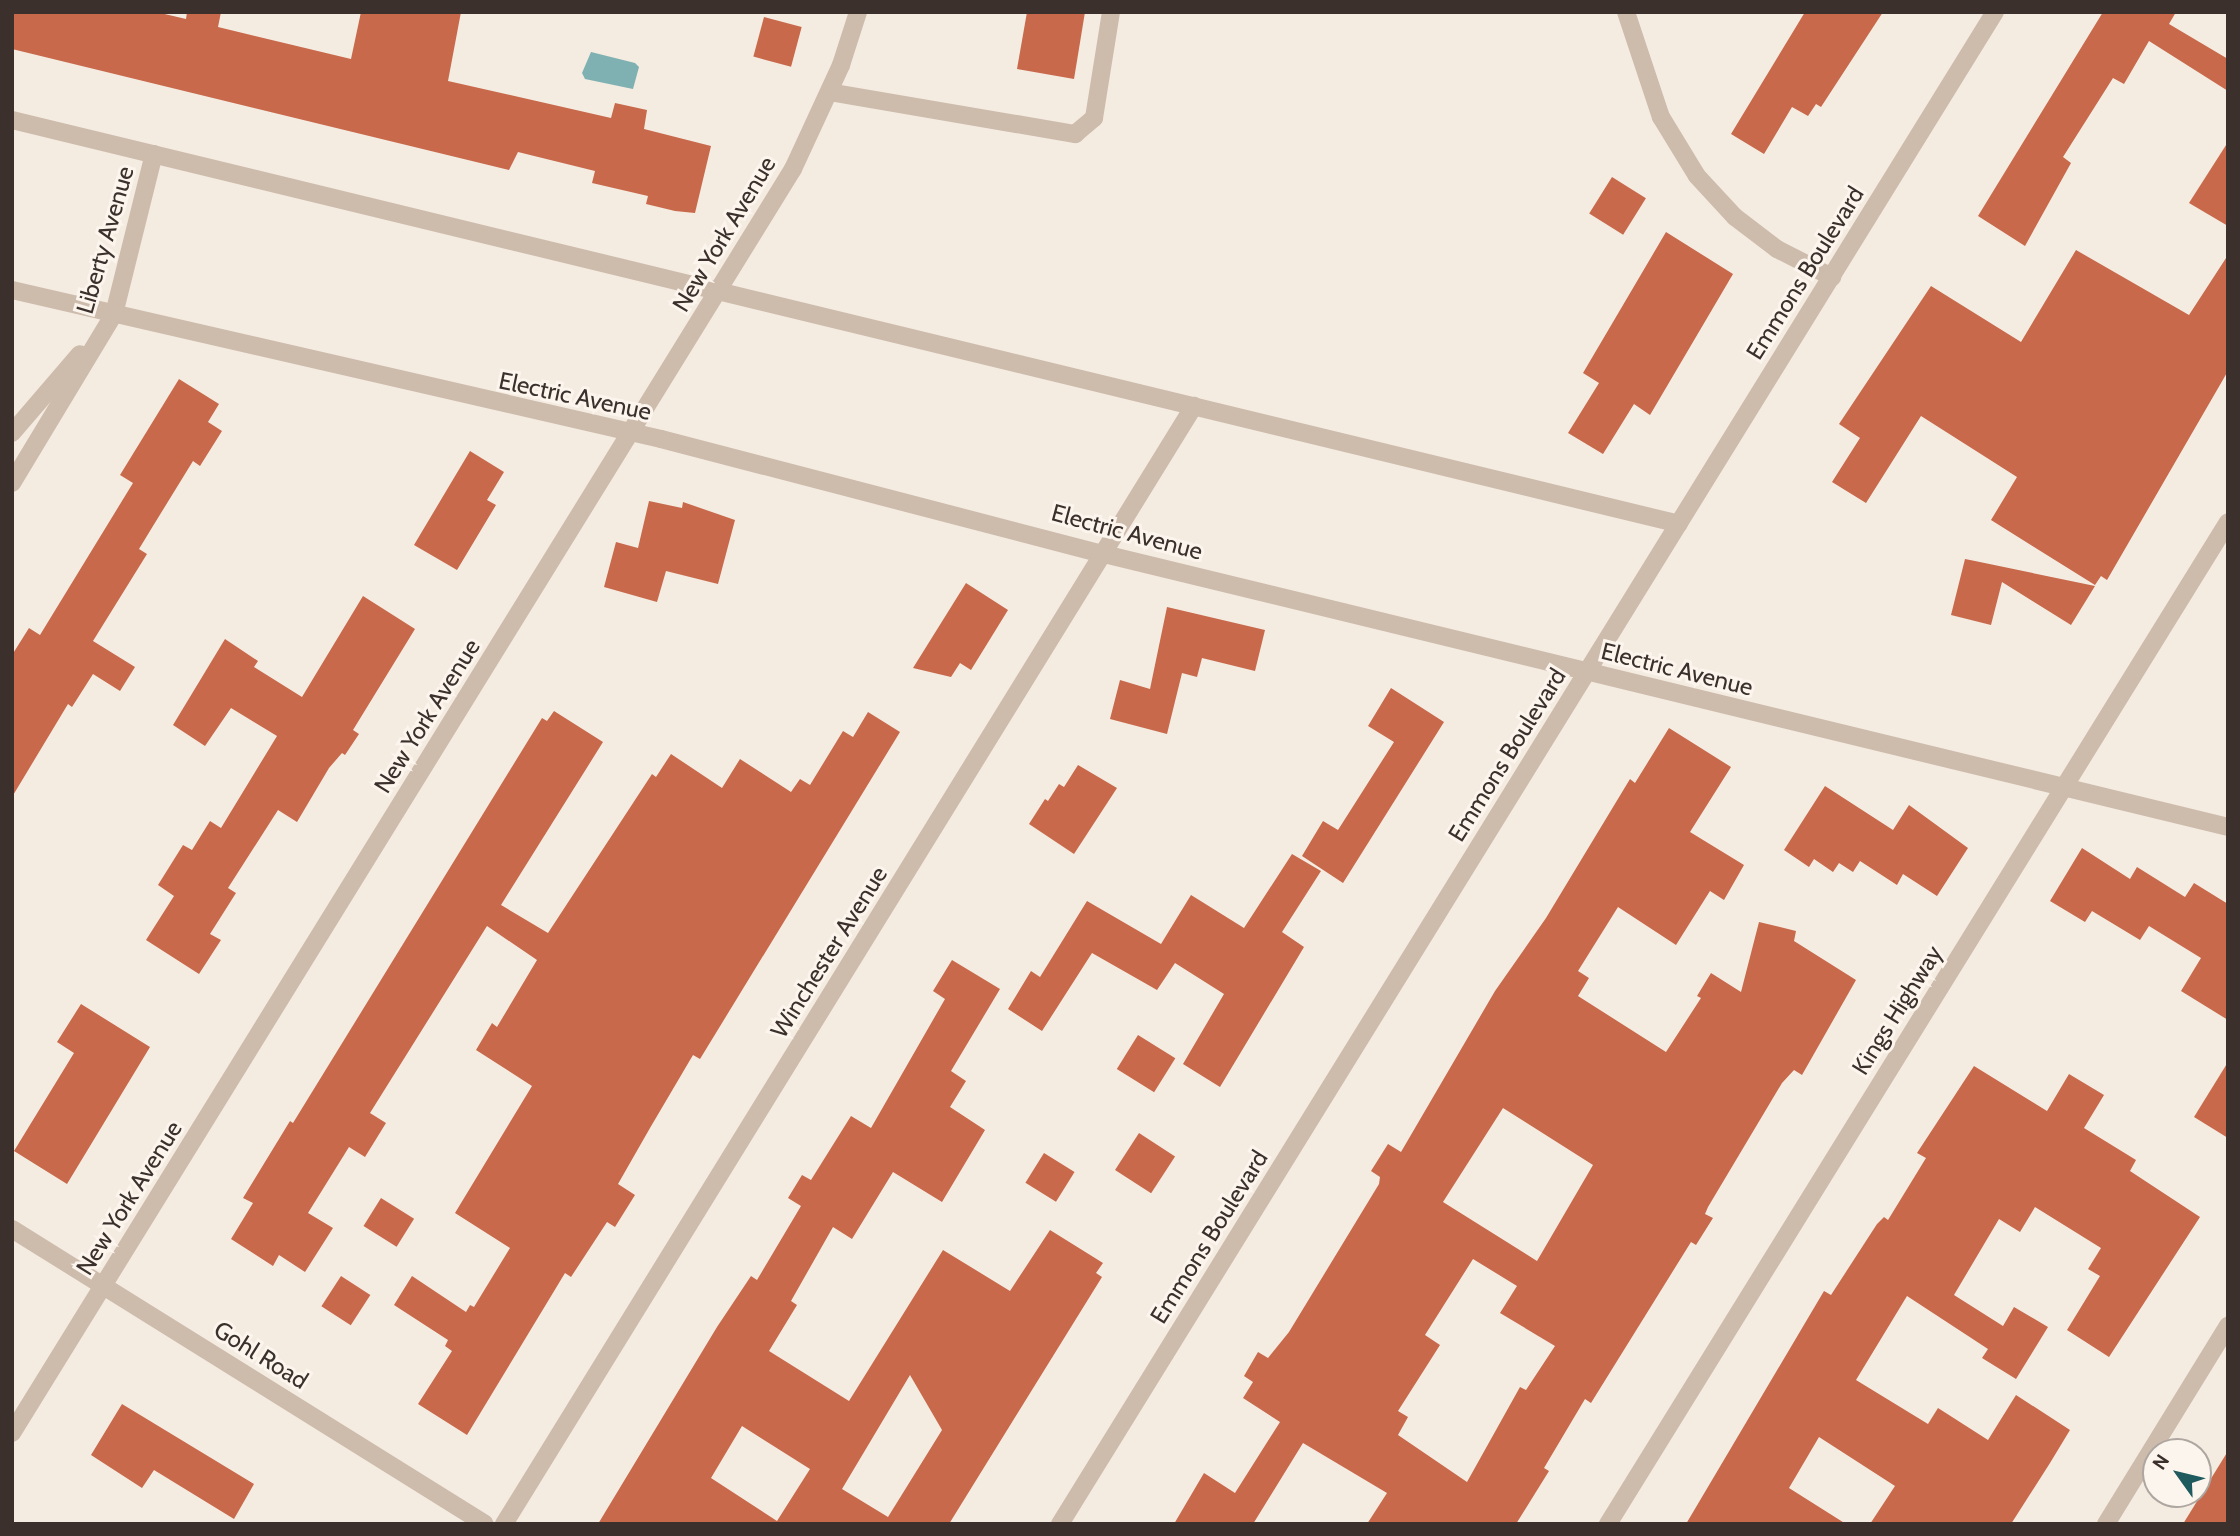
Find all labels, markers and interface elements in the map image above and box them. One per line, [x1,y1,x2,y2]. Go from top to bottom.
street label: New York Avenue [666,151,782,317]
street label: Liberty Avenue [70,163,140,317]
street label: Emmons Boulevard [1740,181,1870,365]
street label: Electric Avenue [496,366,654,426]
street label: Electric Avenue [1048,498,1206,566]
street label: New York Avenue [368,634,486,798]
street label: Electric Avenue [1598,636,1756,702]
street label: Emmons Boulevard [1442,663,1572,847]
street label: Winchester Avenue [765,861,893,1043]
street label: Kings Highway [1846,940,1948,1080]
street label: New York Avenue [70,1116,188,1280]
street label: Emmons Boulevard [1144,1145,1274,1329]
street label: Gohl Road [209,1315,313,1395]
north arrow [2142,1438,2212,1508]
text: N [2148,1450,2174,1474]

